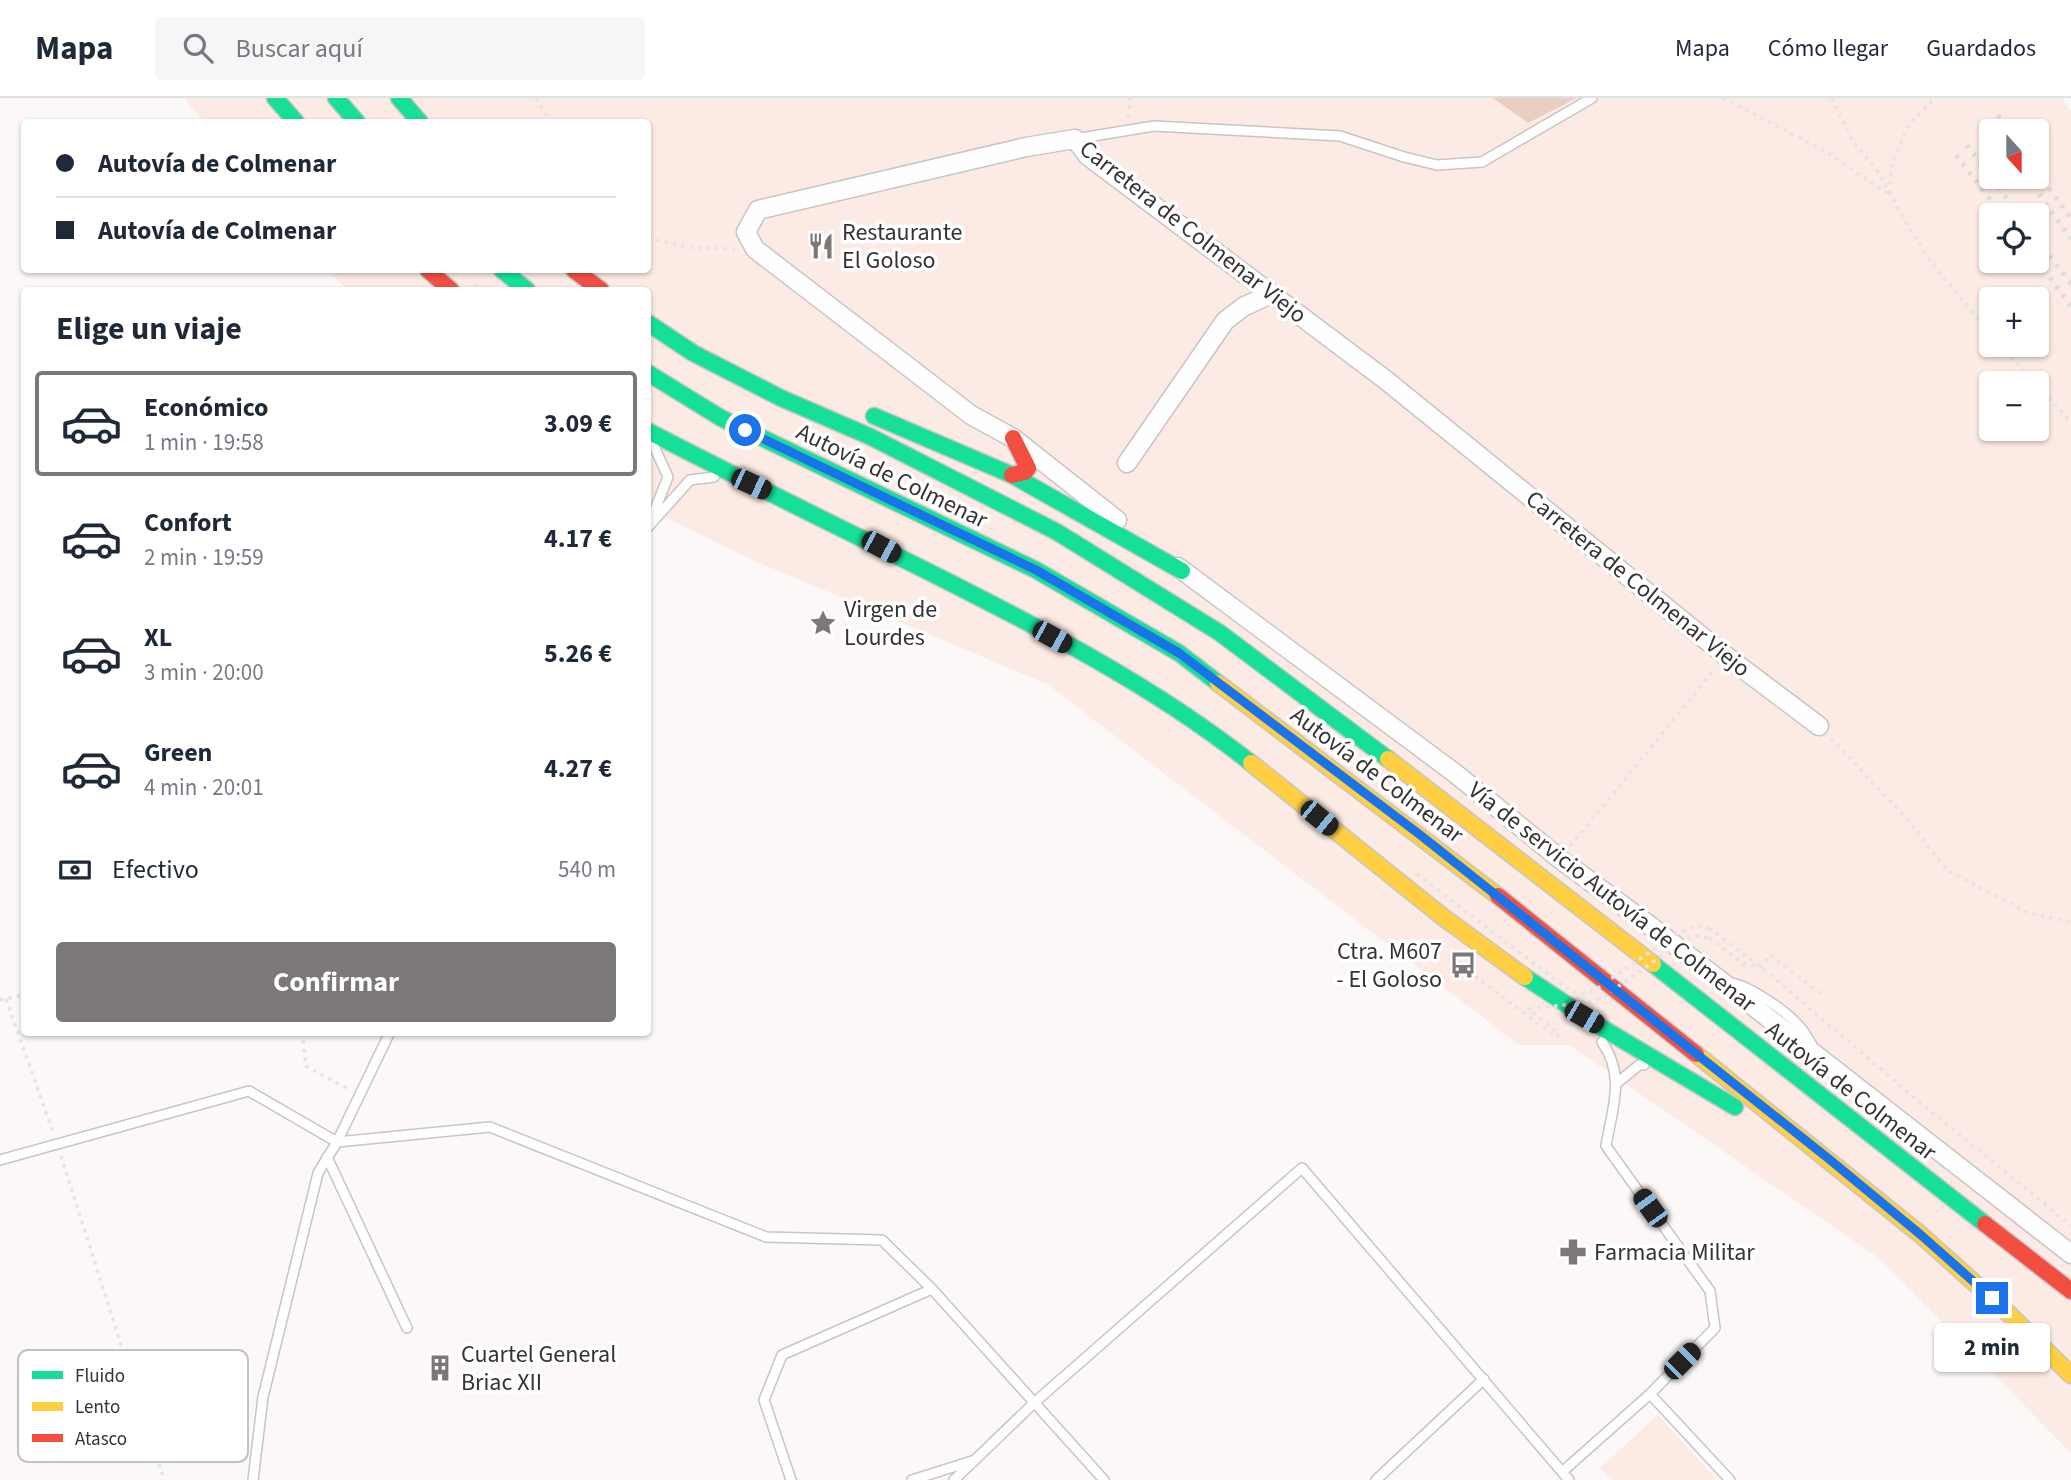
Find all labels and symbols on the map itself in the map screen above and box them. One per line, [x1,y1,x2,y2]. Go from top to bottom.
north arrow [1979,119,2049,189]
street label: Carretera de Colmenar Viejo [1072,132,1314,332]
place label: Restaurante El Goloso [842,215,962,278]
restaurant icon: Restaurante El Goloso [806,231,836,261]
route start [729,414,761,446]
street label: Autovía de Colmenar [790,414,994,538]
car [728,466,775,502]
street label: Carretera de Colmenar Viejo [1518,482,1758,686]
car [858,528,905,566]
place label: Virgen de Lourdes [844,592,937,655]
place icon: Virgen de Lourdes [808,608,838,638]
car [1029,618,1076,656]
street label: Autovía de Colmenar [1283,698,1471,852]
street label: Vía de servicio Autovía de Colmenar [1461,773,1764,1021]
car [1297,797,1342,839]
place label: Ctra. M607 - El Goloso [1336,934,1442,997]
bus stop icon: Ctra. M607 - El Goloso [1448,950,1478,980]
car [1561,997,1608,1037]
street label: Autovía de Colmenar [1758,1013,1945,1169]
car [1630,1185,1671,1231]
place label: Farmacia Militar [1594,1235,1755,1270]
pharmacy icon: Farmacia Militar [1558,1237,1588,1267]
route end [1976,1282,2008,1314]
callout: 2 min [1934,1322,2050,1372]
place label: Cuartel General Briac XII [461,1337,616,1400]
car [1660,1339,1705,1383]
legend [18,1350,248,1462]
building icon: Cuartel General Briac XII [425,1353,455,1383]
text: Fluido [75,1363,125,1390]
text: Lento [75,1394,120,1421]
text: Atasco [75,1426,127,1453]

